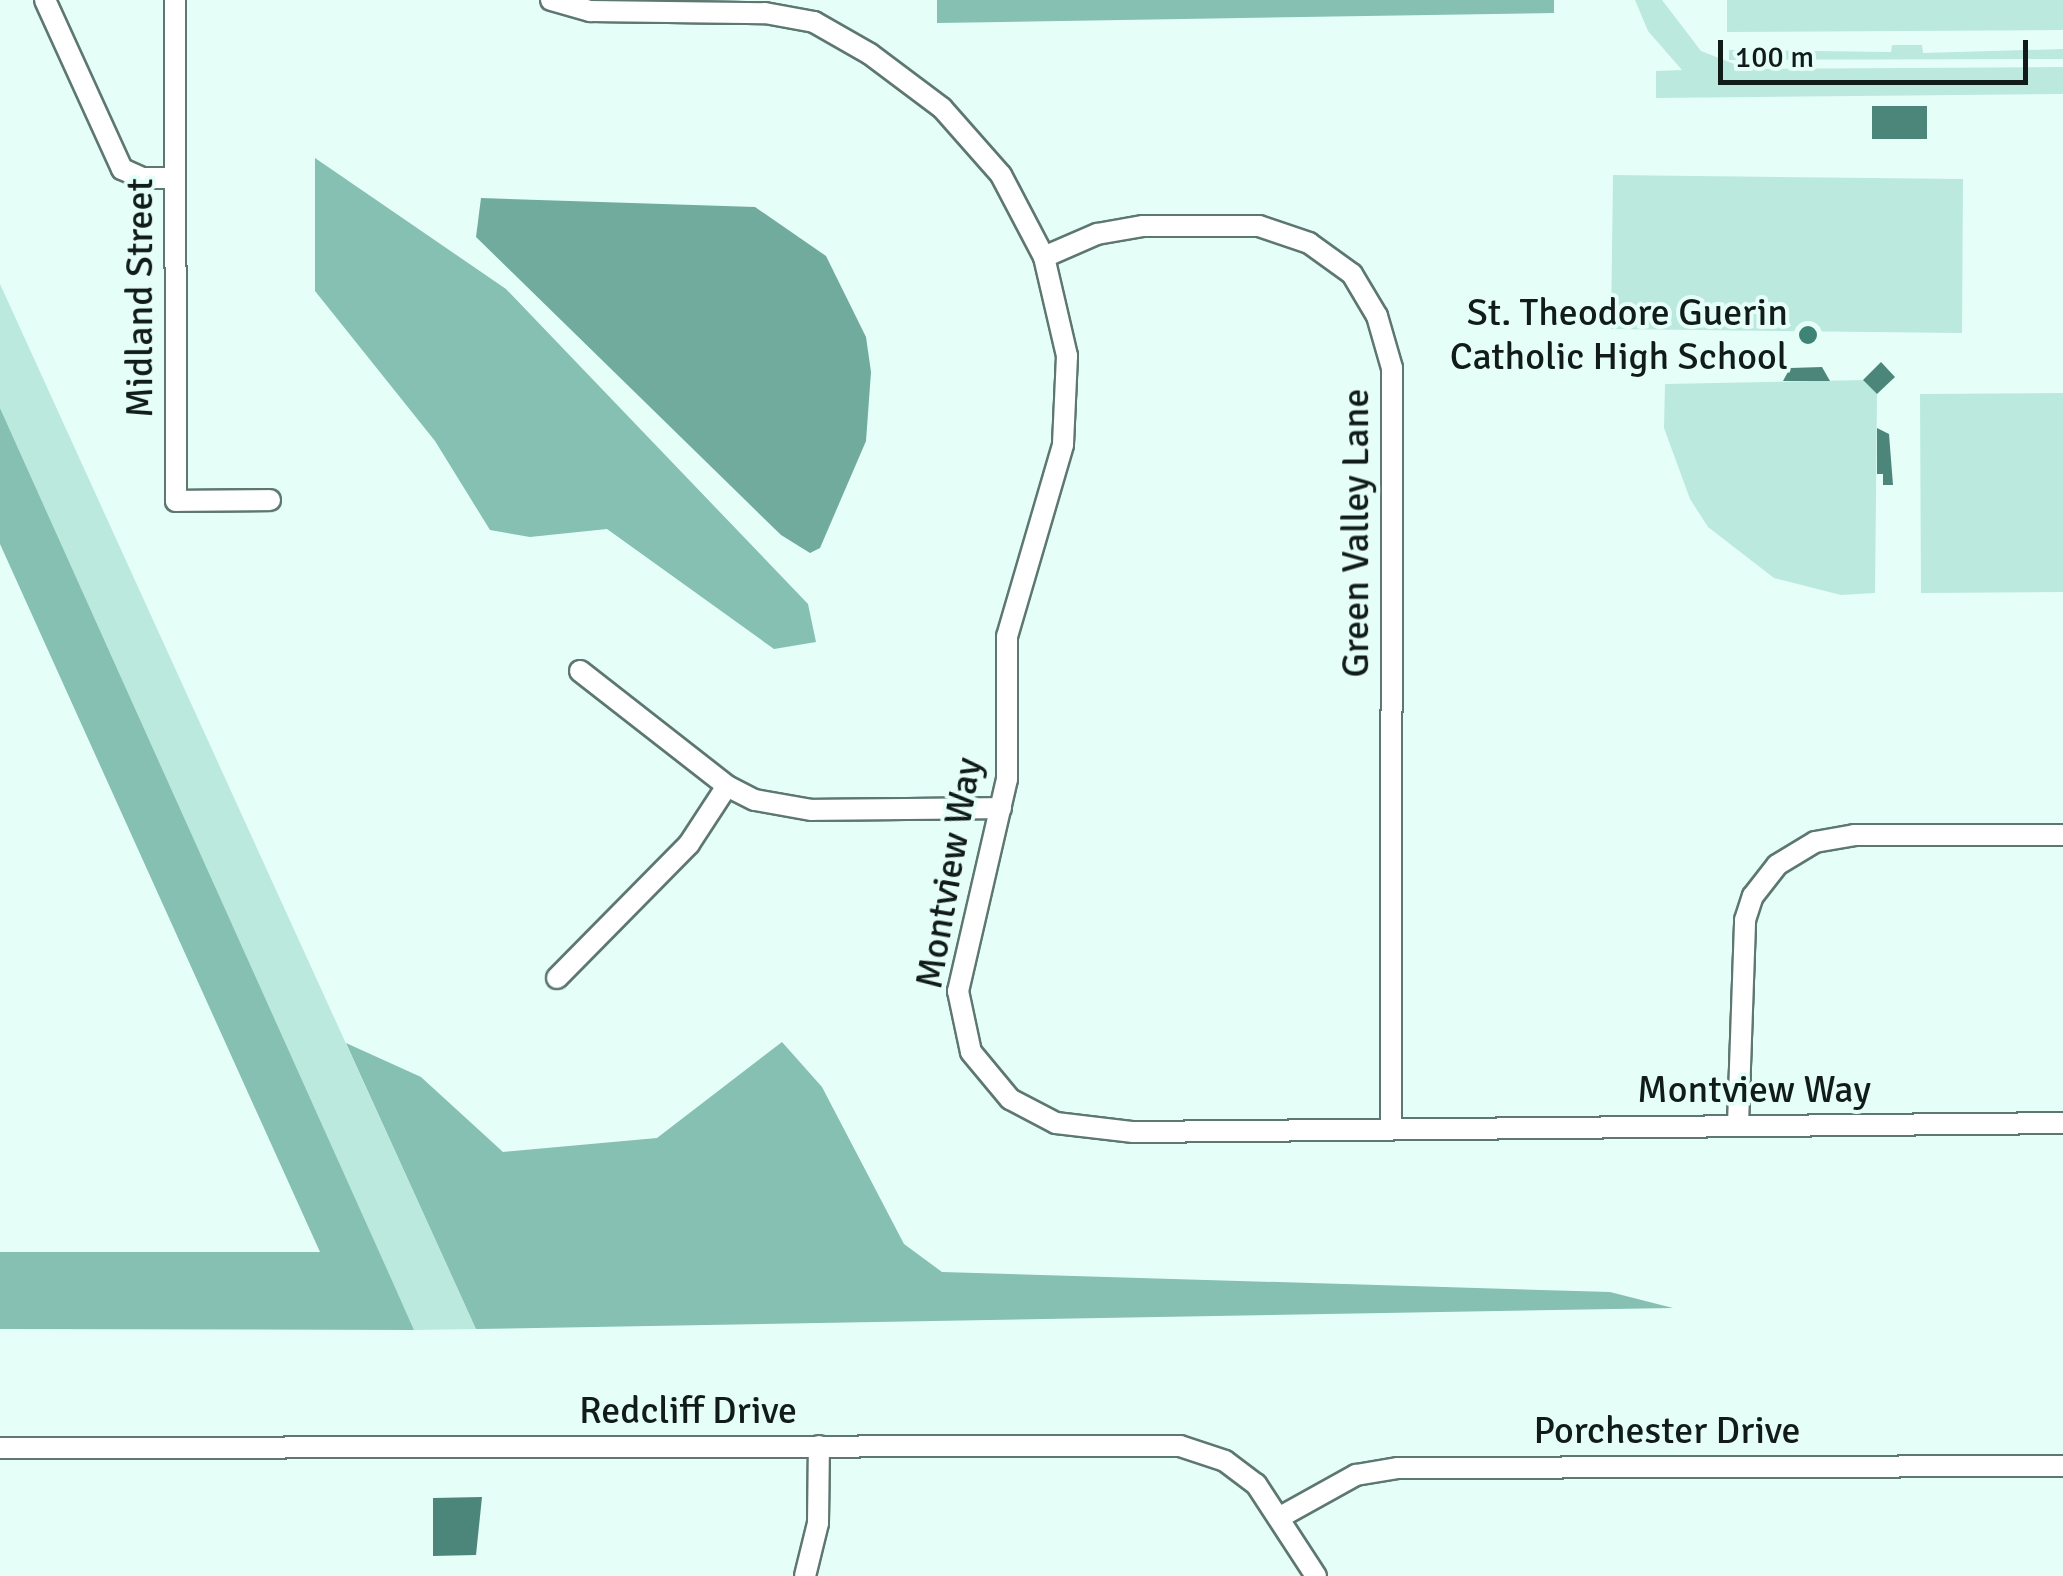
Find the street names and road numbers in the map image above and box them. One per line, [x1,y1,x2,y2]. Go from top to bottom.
street label: Midland Street [117,178,163,418]
street label: Green Valley Lane [1333,388,1379,678]
street label: Montview Way [906,754,992,992]
street label: Montview Way [1637,1067,1871,1113]
street label: Redcliff Drive [579,1388,797,1434]
street label: Porchester Drive [1533,1408,1801,1454]

